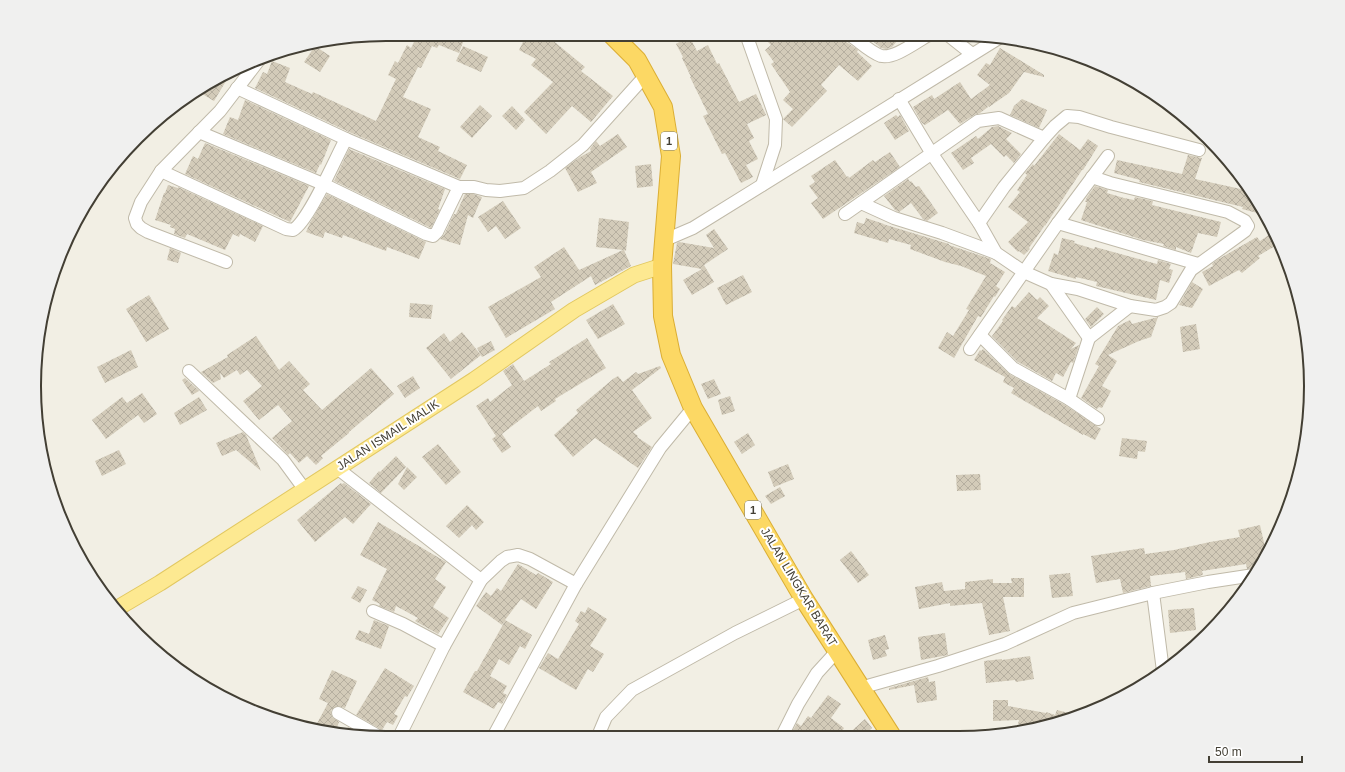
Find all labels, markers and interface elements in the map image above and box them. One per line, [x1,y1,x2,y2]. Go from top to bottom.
road number: 1 [661,132,677,150]
street label: JALAN ISMAIL MALIK [334,397,442,473]
road number: 1 [745,501,761,519]
street label: JALAN LINGKAR BARAT [758,525,840,649]
scale bar [1209,738,1302,764]
text: 50 m [1215,745,1242,759]

